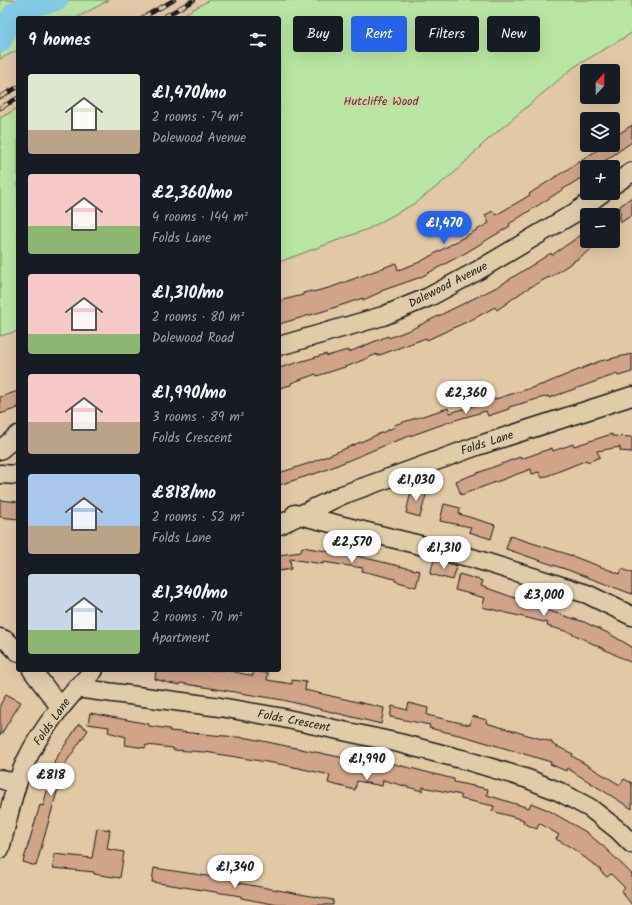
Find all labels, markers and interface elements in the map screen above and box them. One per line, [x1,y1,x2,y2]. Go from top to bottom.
chip: Buy [293,16,343,52]
chip: Rent [351,16,407,52]
chip: Filters [415,16,479,52]
chip: New [487,16,540,52]
text: 9 homes [28,27,91,54]
icon: filters [247,29,269,51]
north arrow [580,64,620,104]
map controls [580,64,620,248]
text: £1,470/mo [152,80,227,107]
icon: home [60,90,108,138]
park label: Hutcliffe Wood [343,92,420,111]
text: 2 rooms · 74 m² [152,107,243,128]
button: layers [580,112,620,152]
text: Dalewood Avenue [152,128,246,149]
button: + [580,160,620,200]
text: £2,360/mo [152,180,233,207]
icon: home [60,190,108,238]
text: 4 rooms · 144 m² [152,207,248,228]
button: − [580,208,620,248]
pin: £1,470 [411,211,477,245]
text: £1,470 [426,213,462,234]
text: Folds Lane [152,228,211,249]
street label: Dalewood Avenue [405,257,492,313]
text: £1,310/mo [152,280,224,307]
icon: home [60,290,108,338]
text: 2 rooms · 80 m² [152,307,244,328]
text: Dalewood Road [152,328,234,349]
text: £1,990/mo [152,380,226,407]
pin: £2,360 [433,381,499,415]
text: £2,360 [445,383,487,404]
icon: home [60,390,108,438]
text: 3 rooms · 89 m² [152,407,244,428]
street label: Folds Lane [458,425,516,460]
text: Folds Crescent [152,428,232,449]
pin: £1,030 [383,468,449,502]
text: £1,030 [397,470,435,491]
text: £818/mo [152,480,216,507]
icon: home [60,490,108,538]
text: 2 rooms · 52 m² [152,507,244,528]
text: Folds Lane [152,528,211,549]
pin: £2,570 [319,530,385,564]
text: £2,570 [332,532,372,553]
pin: £1,310 [411,536,477,570]
text: £1,310 [427,538,461,559]
text: £1,340/mo [152,580,228,607]
pin: £3,000 [511,583,577,617]
text: £3,000 [524,585,564,606]
icon: home [60,590,108,638]
text: 2 rooms · 70 m² [152,607,242,628]
text: Apartment [152,628,210,649]
street label: Folds Lane [29,694,76,750]
street label: Folds Crescent [256,705,332,737]
pin: £1,990 [334,747,400,781]
text: £1,990 [349,749,385,770]
pin: £818 [27,763,75,797]
text: £818 [37,765,65,786]
pin: £1,340 [202,855,268,889]
text: £1,340 [216,857,254,878]

